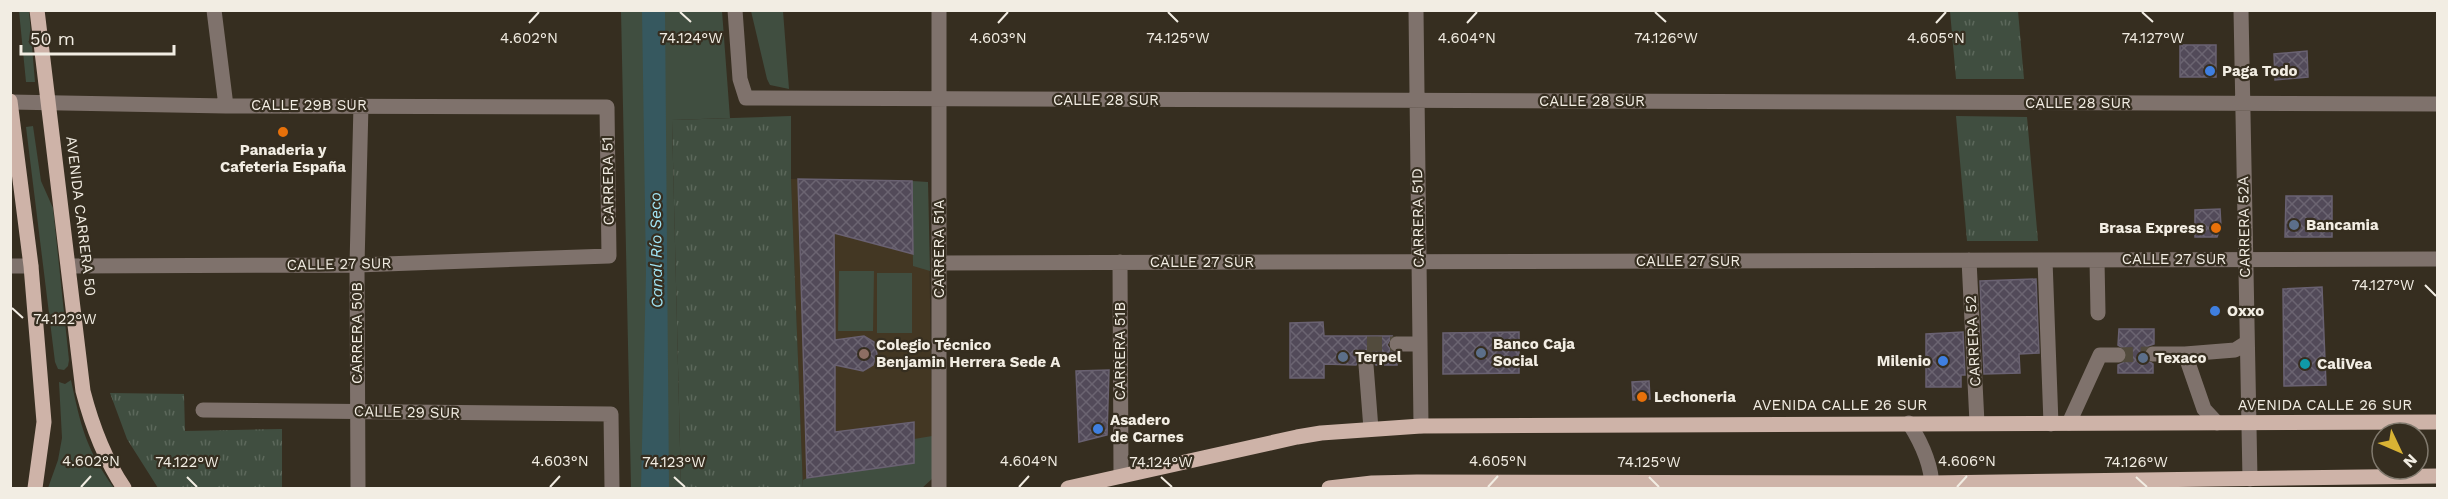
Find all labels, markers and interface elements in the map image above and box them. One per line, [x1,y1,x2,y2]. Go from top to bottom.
scale bar [21,18,174,56]
text: 50 m [30,28,75,49]
text: 4.602°N [500,29,558,47]
text: 74.124°W [659,29,723,47]
text: 4.603°N [969,29,1027,47]
text: 74.125°W [1146,29,1210,47]
text: 4.604°N [1438,29,1496,47]
text: 74.126°W [1634,29,1698,47]
text: 4.605°N [1907,29,1965,47]
text: 74.127°W [2122,29,2184,47]
place label: Paga Todo [2222,62,2298,80]
marker: Paga Todo [2203,64,2217,78]
street label: CALLE 28 SUR [1053,91,1159,109]
street label: CALLE 28 SUR [1539,92,1645,110]
street label: CALLE 28 SUR [2025,94,2131,112]
street label: CALLE 29B SUR [251,96,367,114]
marker: Panaderia y Cafeteria España [276,125,290,139]
street label: AVENIDA CARRERA 50 [62,135,100,297]
street label: CARRERA 51 [598,137,618,225]
place label: Panaderia y Cafeteria España [220,141,346,176]
street label: CARRERA 51D [1408,168,1428,268]
street label: CARRERA 52A [2234,176,2254,278]
water label: Canal Río Seco [645,192,667,308]
street label: CARRERA 51A [930,200,948,298]
place label: Bancamia [2306,216,2379,234]
marker: Bancamia [2287,218,2301,232]
place label: Brasa Express [2099,219,2204,237]
marker: Brasa Express [2209,221,2223,235]
street label: CALLE 27 SUR [2122,250,2226,268]
street label: CALLE 27 SUR [1636,252,1740,270]
street label: CALLE 27 SUR [1150,253,1254,271]
street label: CALLE 27 SUR [287,254,391,274]
text: 74.127°W [2352,276,2414,294]
street label: CARRERA 50B [348,282,366,384]
street label: CARRERA 52 [1962,295,1984,387]
street label: CARRERA 51B [1111,302,1129,400]
place label: Oxxo [2227,302,2264,320]
marker: Oxxo [2208,304,2222,318]
text: 74.122°W [33,310,97,328]
place label: Banco Caja Social [1493,335,1575,370]
place label: Colegio Técnico Benjamin Herrera Sede A [876,336,1061,371]
marker: Banco Caja Social [1474,346,1488,360]
marker: Colegio Técnico Benjamin Herrera Sede A [857,347,871,361]
place label: Terpel [1355,348,1402,366]
place label: Texaco [2155,349,2207,367]
marker: Terpel [1336,350,1350,364]
marker: Texaco [2136,351,2150,365]
place label: Milenio [1877,352,1931,370]
marker: Milenio [1936,354,1950,368]
place label: CaliVea [2317,355,2372,373]
marker: CaliVea [2298,357,2312,371]
place label: Lechoneria [1654,388,1736,406]
marker: Lechoneria [1635,390,1649,404]
street label: AVENIDA CALLE 26 SUR [1753,396,1927,414]
street label: AVENIDA CALLE 26 SUR [2238,396,2412,414]
street label: CALLE 29 SUR [354,402,460,422]
place label: Asadero de Carnes [1110,411,1184,446]
north arrow [2370,421,2430,481]
marker: Asadero de Carnes [1091,422,1105,436]
text: N [2399,450,2421,472]
text: 4.602°N [62,452,120,470]
text: 4.603°N [531,452,589,470]
text: 4.604°N [1000,452,1058,470]
text: 4.605°N [1469,452,1527,470]
text: 4.606°N [1938,452,1996,470]
text: 74.122°W [155,453,219,471]
text: 74.123°W [642,453,706,471]
text: 74.124°W [1129,453,1193,471]
text: 74.125°W [1617,453,1681,471]
text: 74.126°W [2104,453,2168,471]

